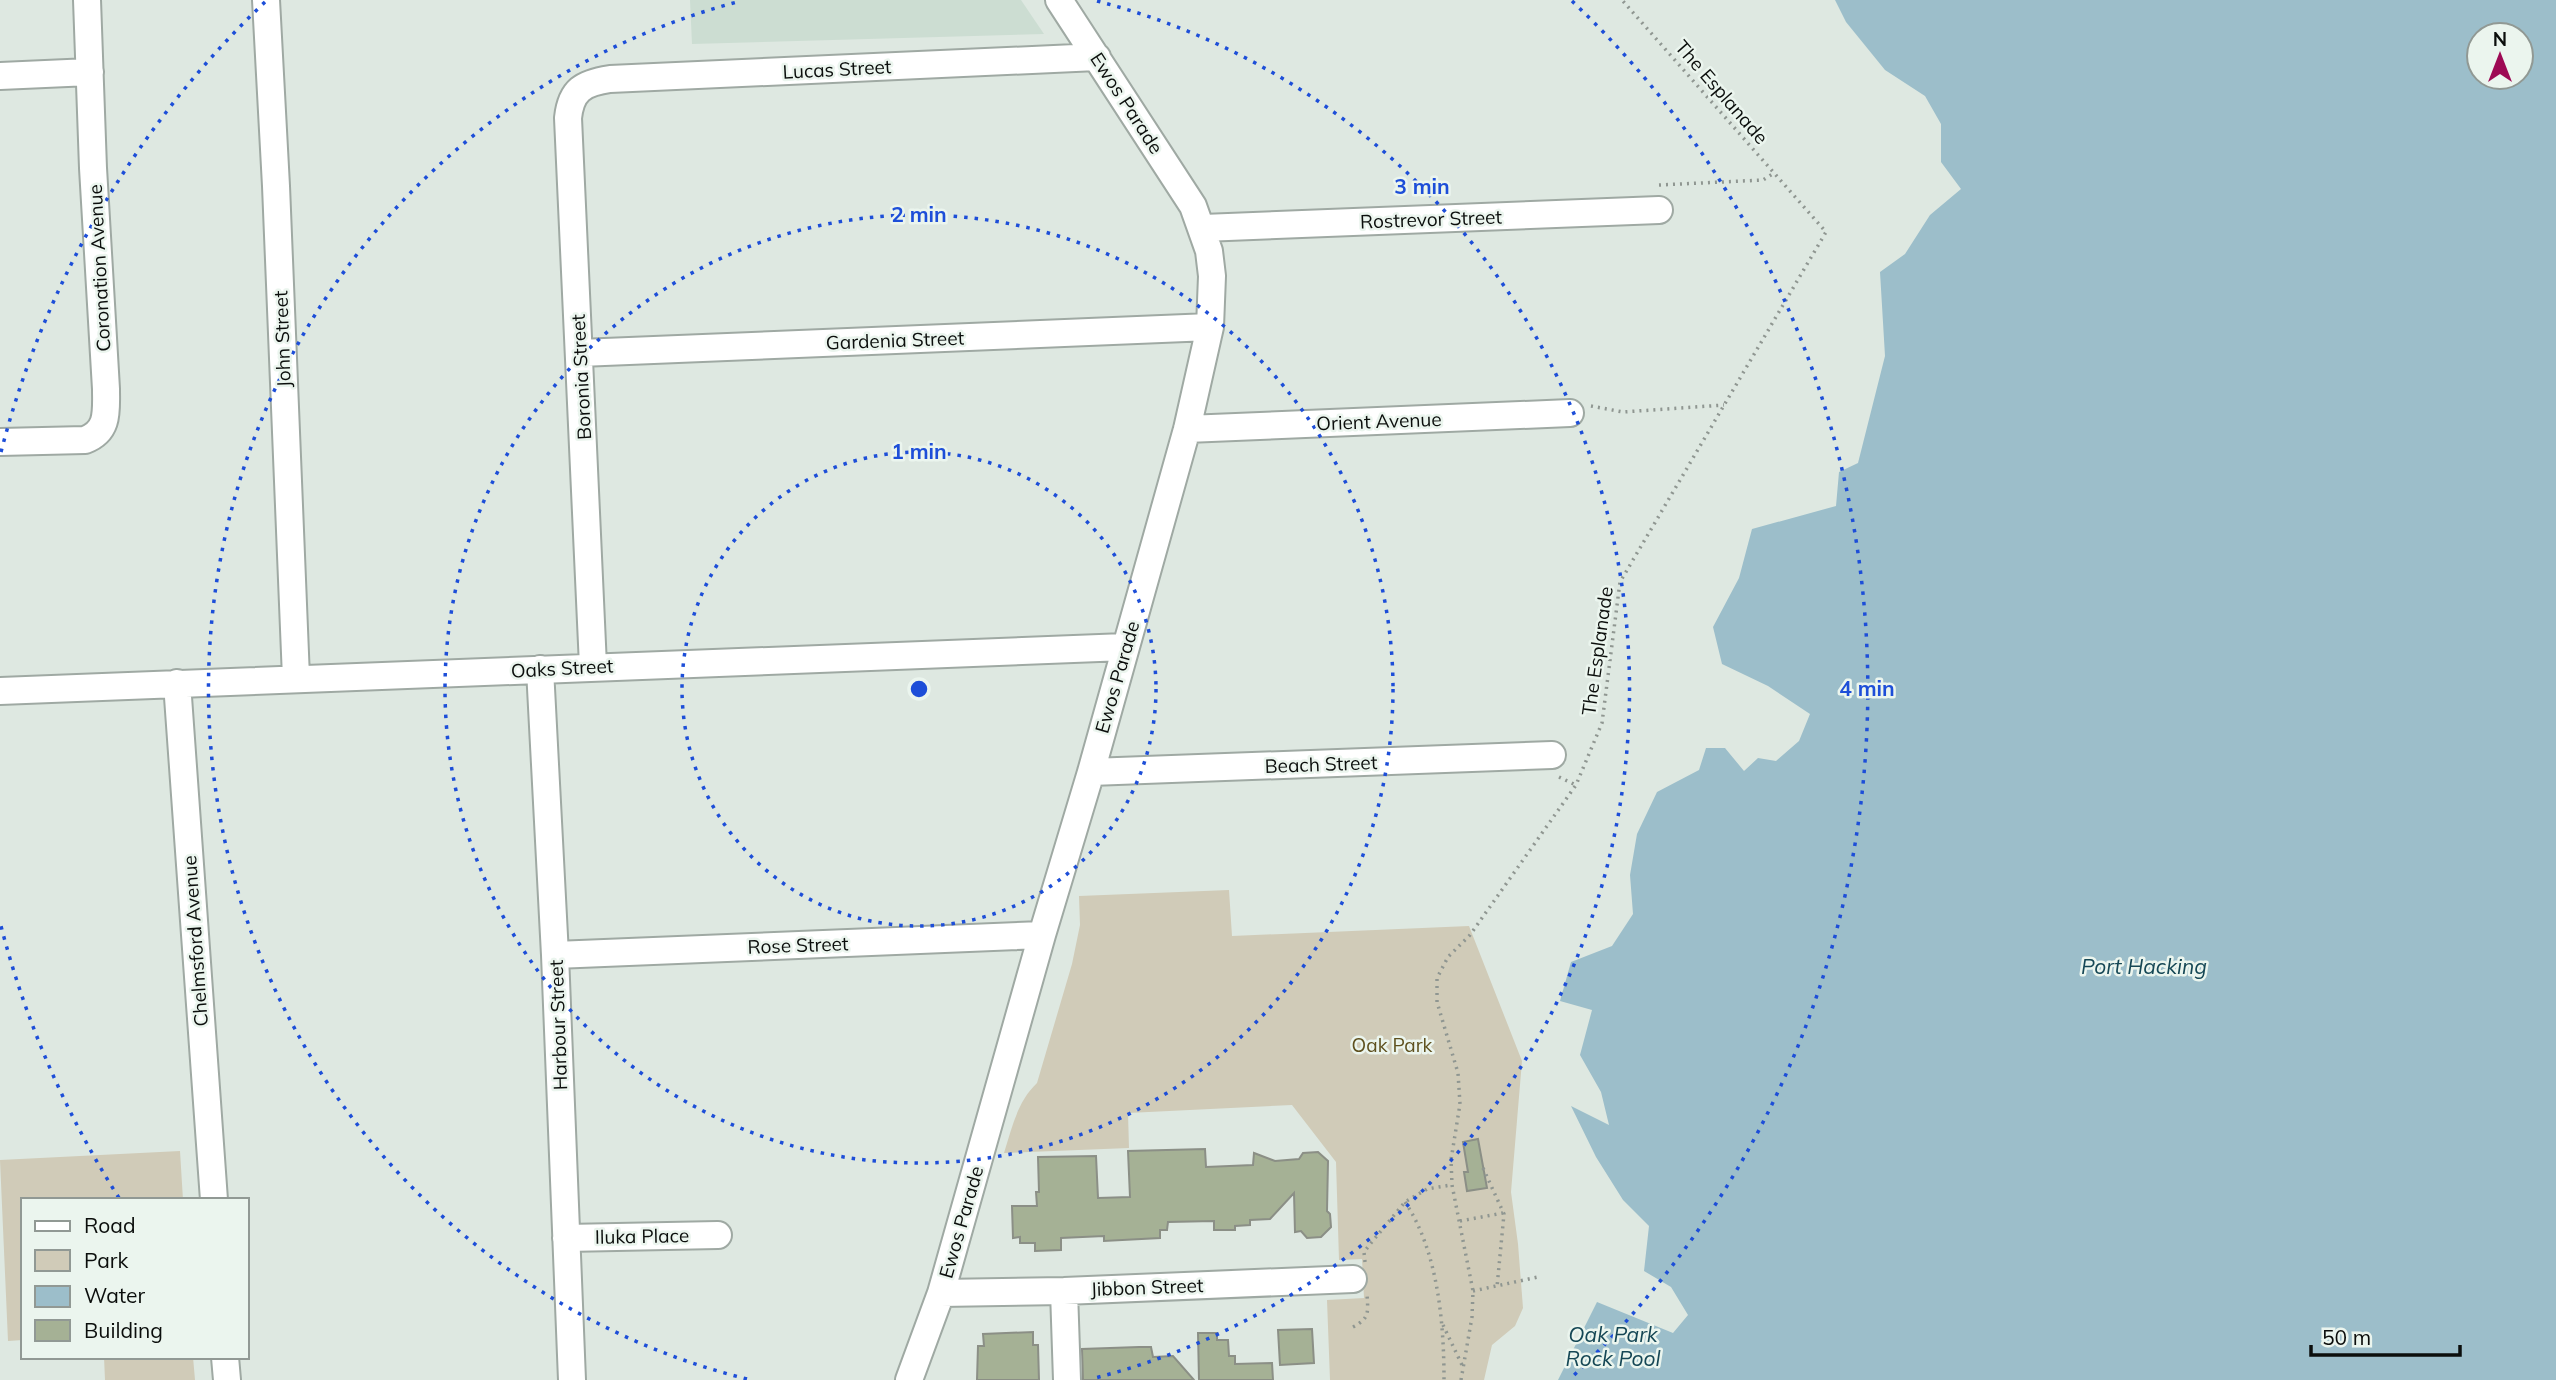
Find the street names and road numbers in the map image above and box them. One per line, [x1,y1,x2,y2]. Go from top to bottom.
street label: The Esplanade [1670,35,1774,149]
street label: Ewos Parade [1085,48,1169,158]
street label: Lucas Street [782,54,892,84]
street label: Coronation Avenue [83,184,115,352]
street label: Rostrevor Street [1360,205,1503,233]
street label: John Street [268,290,296,388]
street label: Boronia Street [566,313,596,441]
street label: Gardenia Street [825,326,965,354]
street label: Orient Avenue [1316,407,1442,435]
street label: The Esplanade [1576,585,1618,717]
street label: Ewos Parade [1089,618,1145,736]
street label: Oaks Street [510,653,614,683]
street label: Beach Street [1264,750,1378,778]
street label: Chelmsford Avenue [177,855,213,1027]
street label: Rose Street [747,931,849,959]
street label: Harbour Street [544,959,572,1091]
street label: Ewos Parade [933,1163,989,1281]
street label: Iluka Place [595,1223,689,1249]
street label: Jibbon Street [1090,1273,1204,1301]

